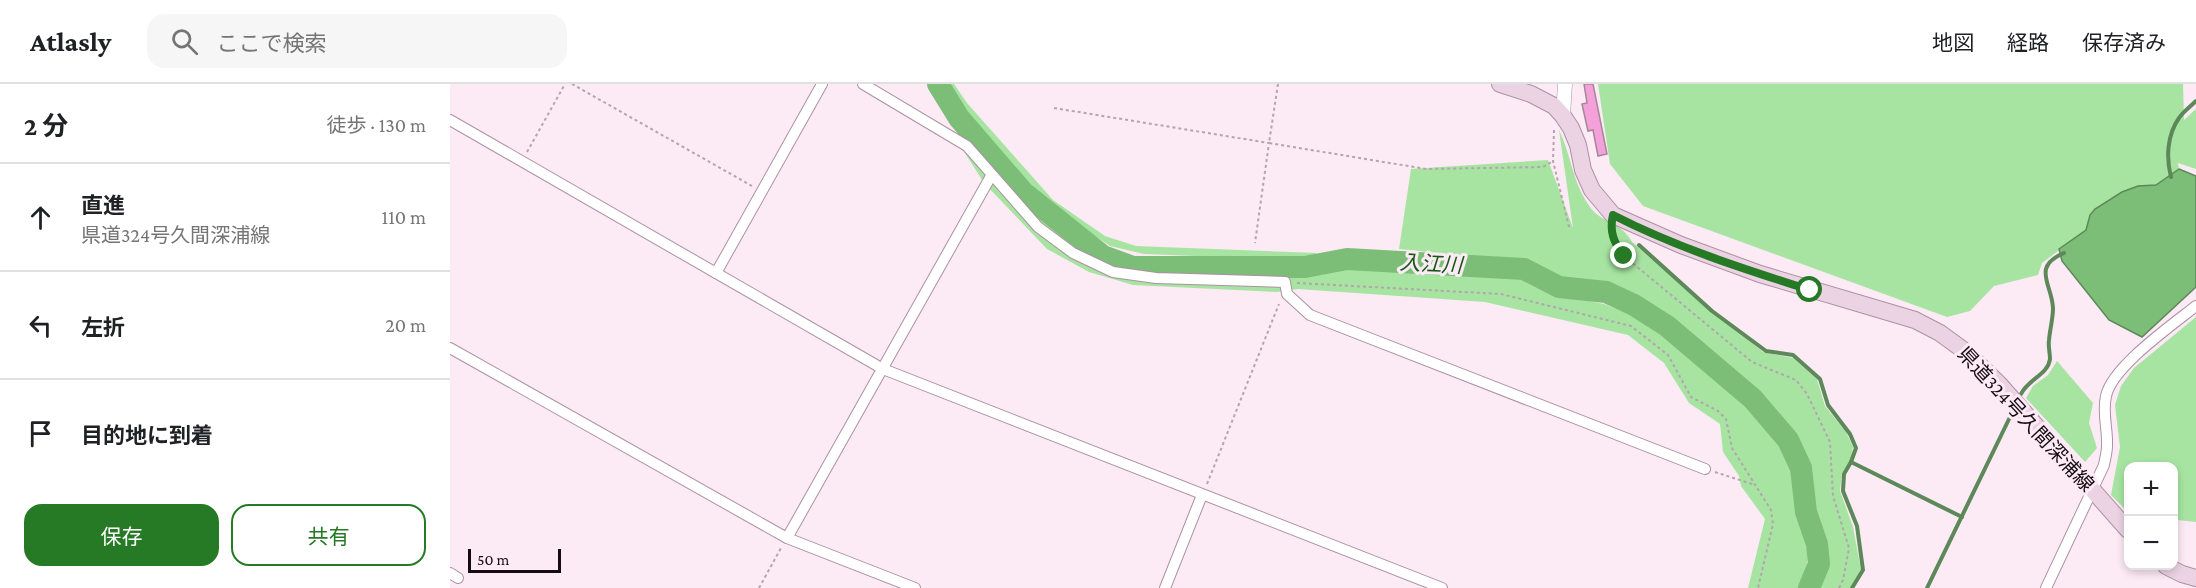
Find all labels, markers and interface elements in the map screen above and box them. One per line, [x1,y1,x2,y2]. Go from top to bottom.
search box [147,14,567,68]
icon: search [168,25,201,58]
text: Atlasly [30,26,111,57]
text: ここで検索 [216,31,326,56]
text: 地図 [1932,31,1974,55]
text: 経路 [2007,31,2049,55]
text: 保存済み [2082,31,2166,55]
text: 2 分 [24,112,68,141]
text: 徒歩 · 130 m [326,114,426,136]
text: 直進 [81,193,125,218]
icon: ahead [24,201,57,234]
text: 110 m [382,206,426,228]
text: 県道324号久間深浦線 [81,224,270,246]
route end [1610,242,1636,268]
water label: 入江川 [1399,250,1465,278]
route start [1796,276,1822,302]
icon: left [24,309,57,342]
text: 20 m [385,314,426,336]
text: 左折 [81,315,125,340]
street label: 県道324号久間深浦線 [1953,342,2099,496]
icon: arrive [24,417,57,450]
text: 目的地に到着 [81,423,213,448]
map controls [2124,462,2178,570]
button: + [2124,462,2178,516]
button: 保存 [24,504,219,566]
button: 共有 [231,504,426,566]
button: − [2124,516,2178,570]
scale bar [468,546,561,574]
text: 50 m [477,551,509,568]

